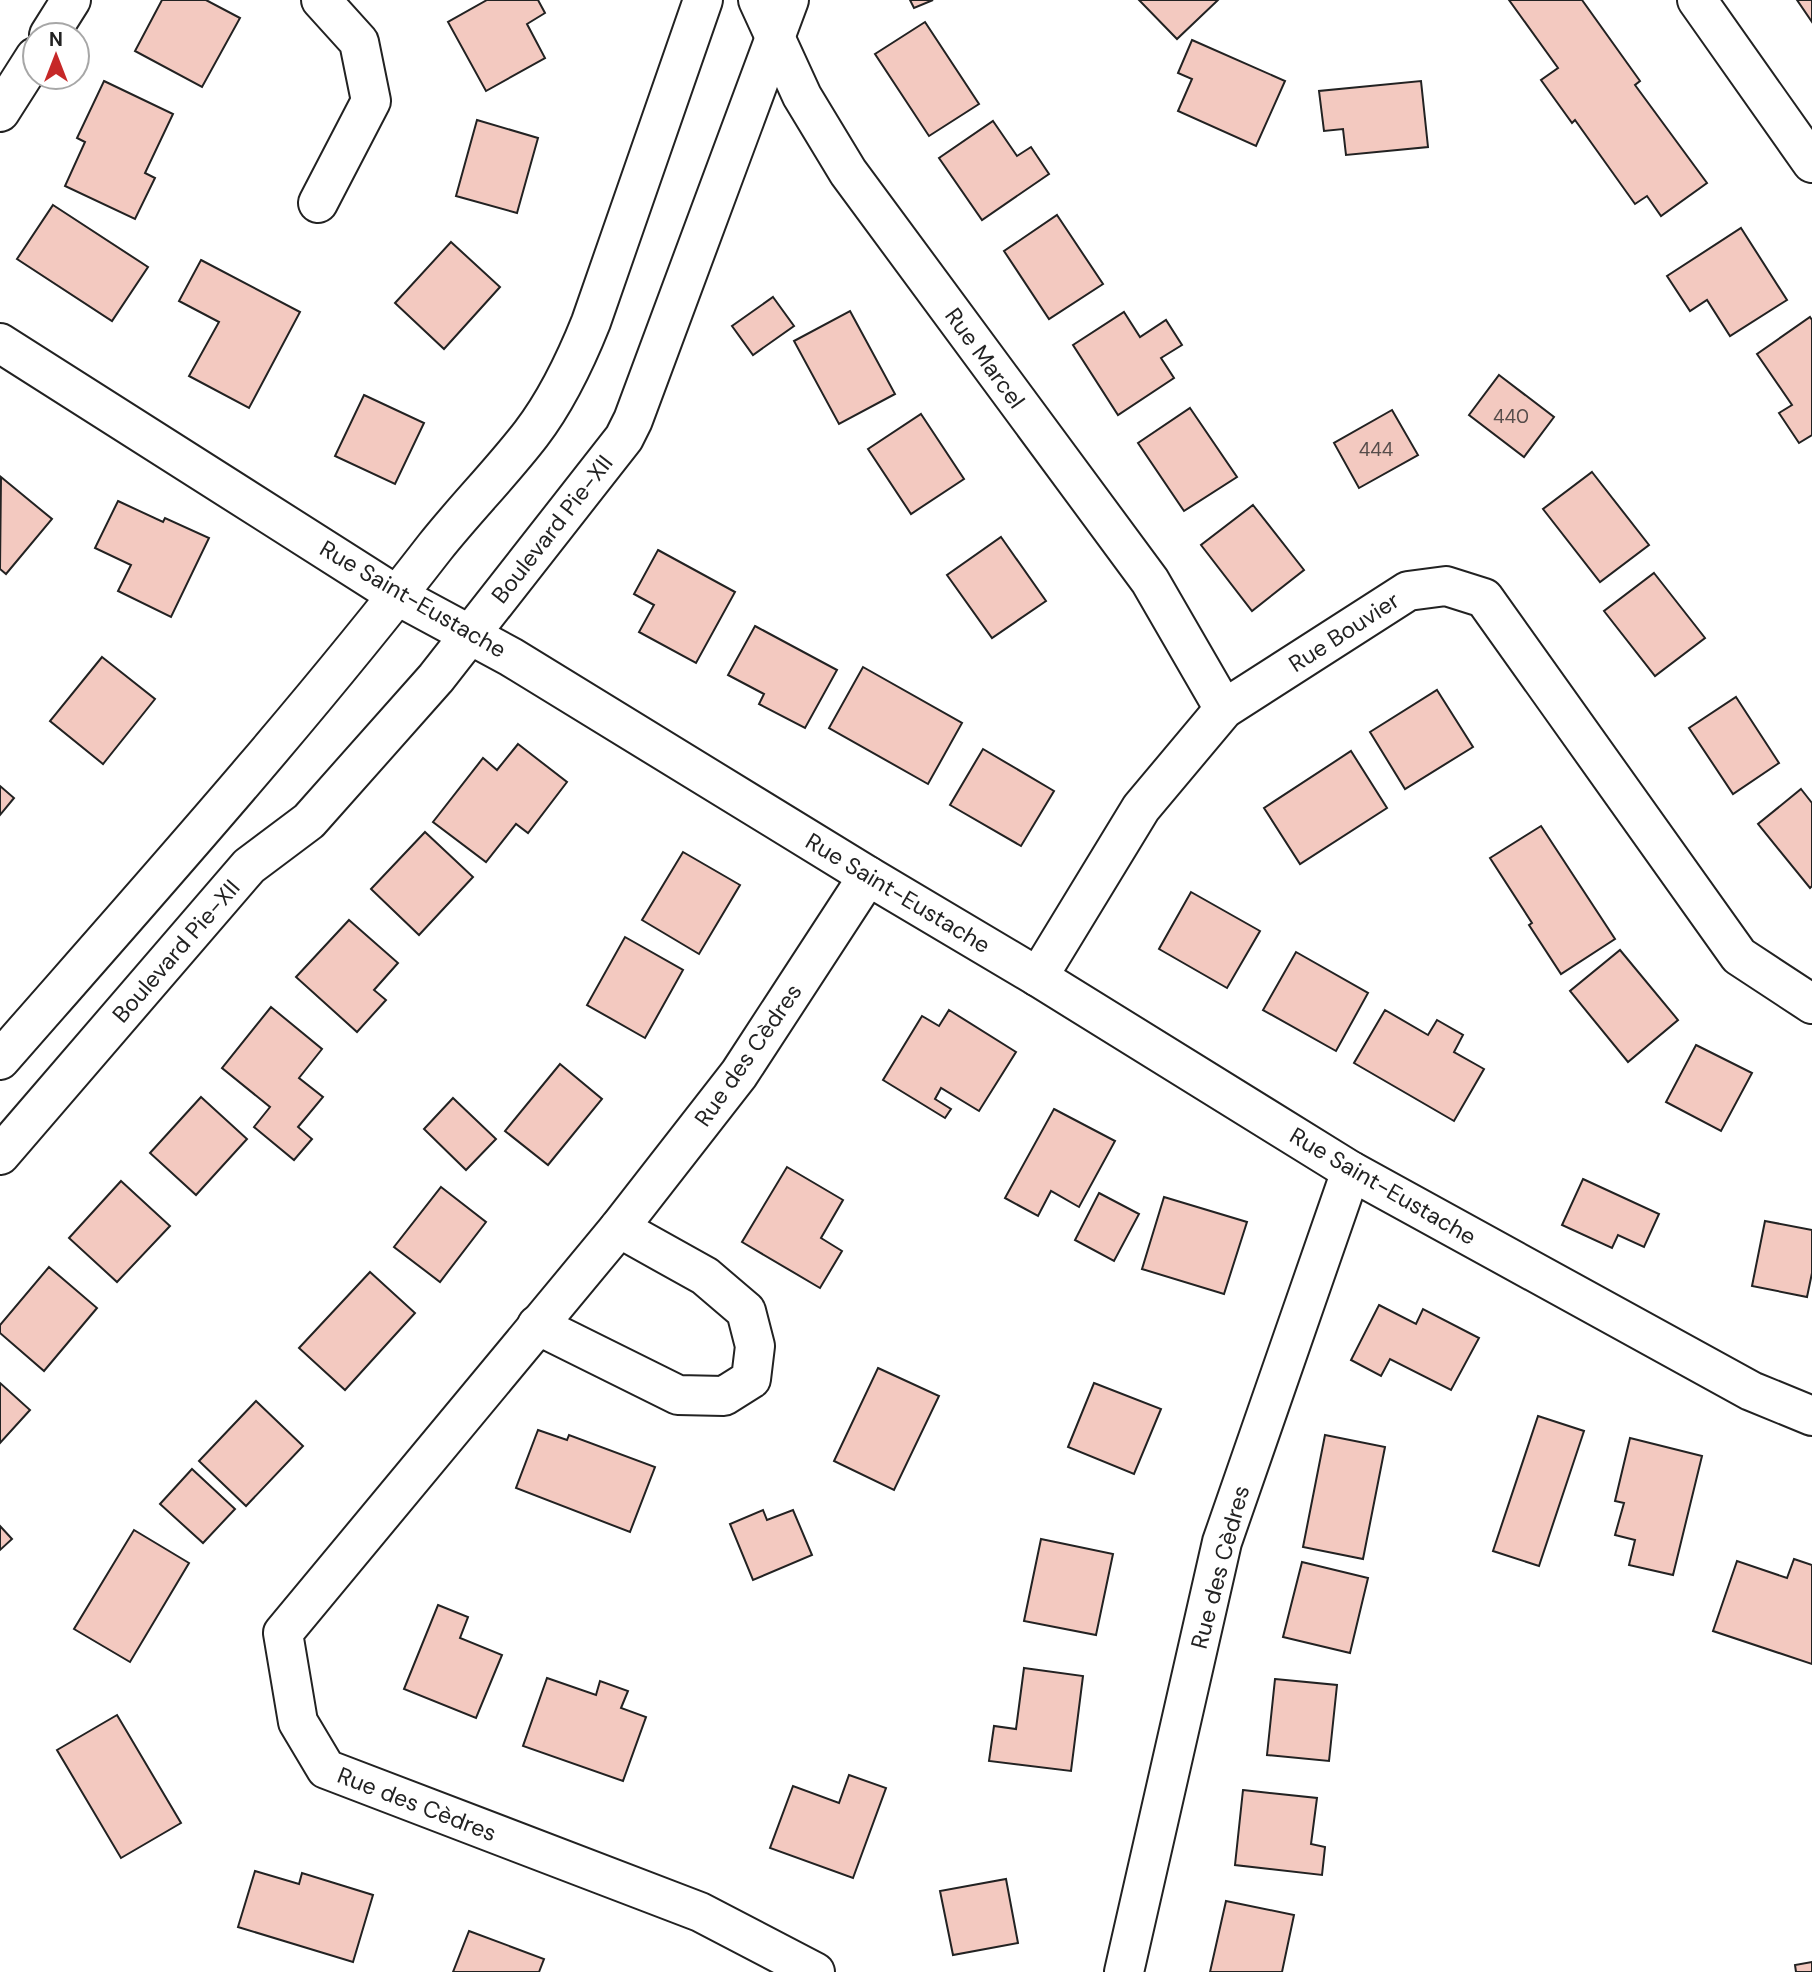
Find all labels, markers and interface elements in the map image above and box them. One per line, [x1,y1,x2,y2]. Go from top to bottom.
north arrow [21,21,91,91]
text: N [49,27,63,52]
street label: Rue Marcel [938,302,1032,414]
house number: 440 [1493,404,1529,429]
house number: 444 [1359,437,1393,462]
street label: Boulevard Pie-XII [485,449,619,609]
street label: Rue Saint-Eustache [314,533,512,665]
street label: Rue Bouvier [1283,585,1405,679]
street label: Rue Saint-Eustache [800,826,996,960]
street label: Boulevard Pie-XII [106,873,246,1029]
street label: Rue des Cèdres [688,978,808,1132]
street label: Rue Saint-Eustache [1284,1120,1482,1252]
street label: Rue des Cèdres [1184,1482,1256,1652]
street label: Rue des Cèdres [333,1760,501,1848]

